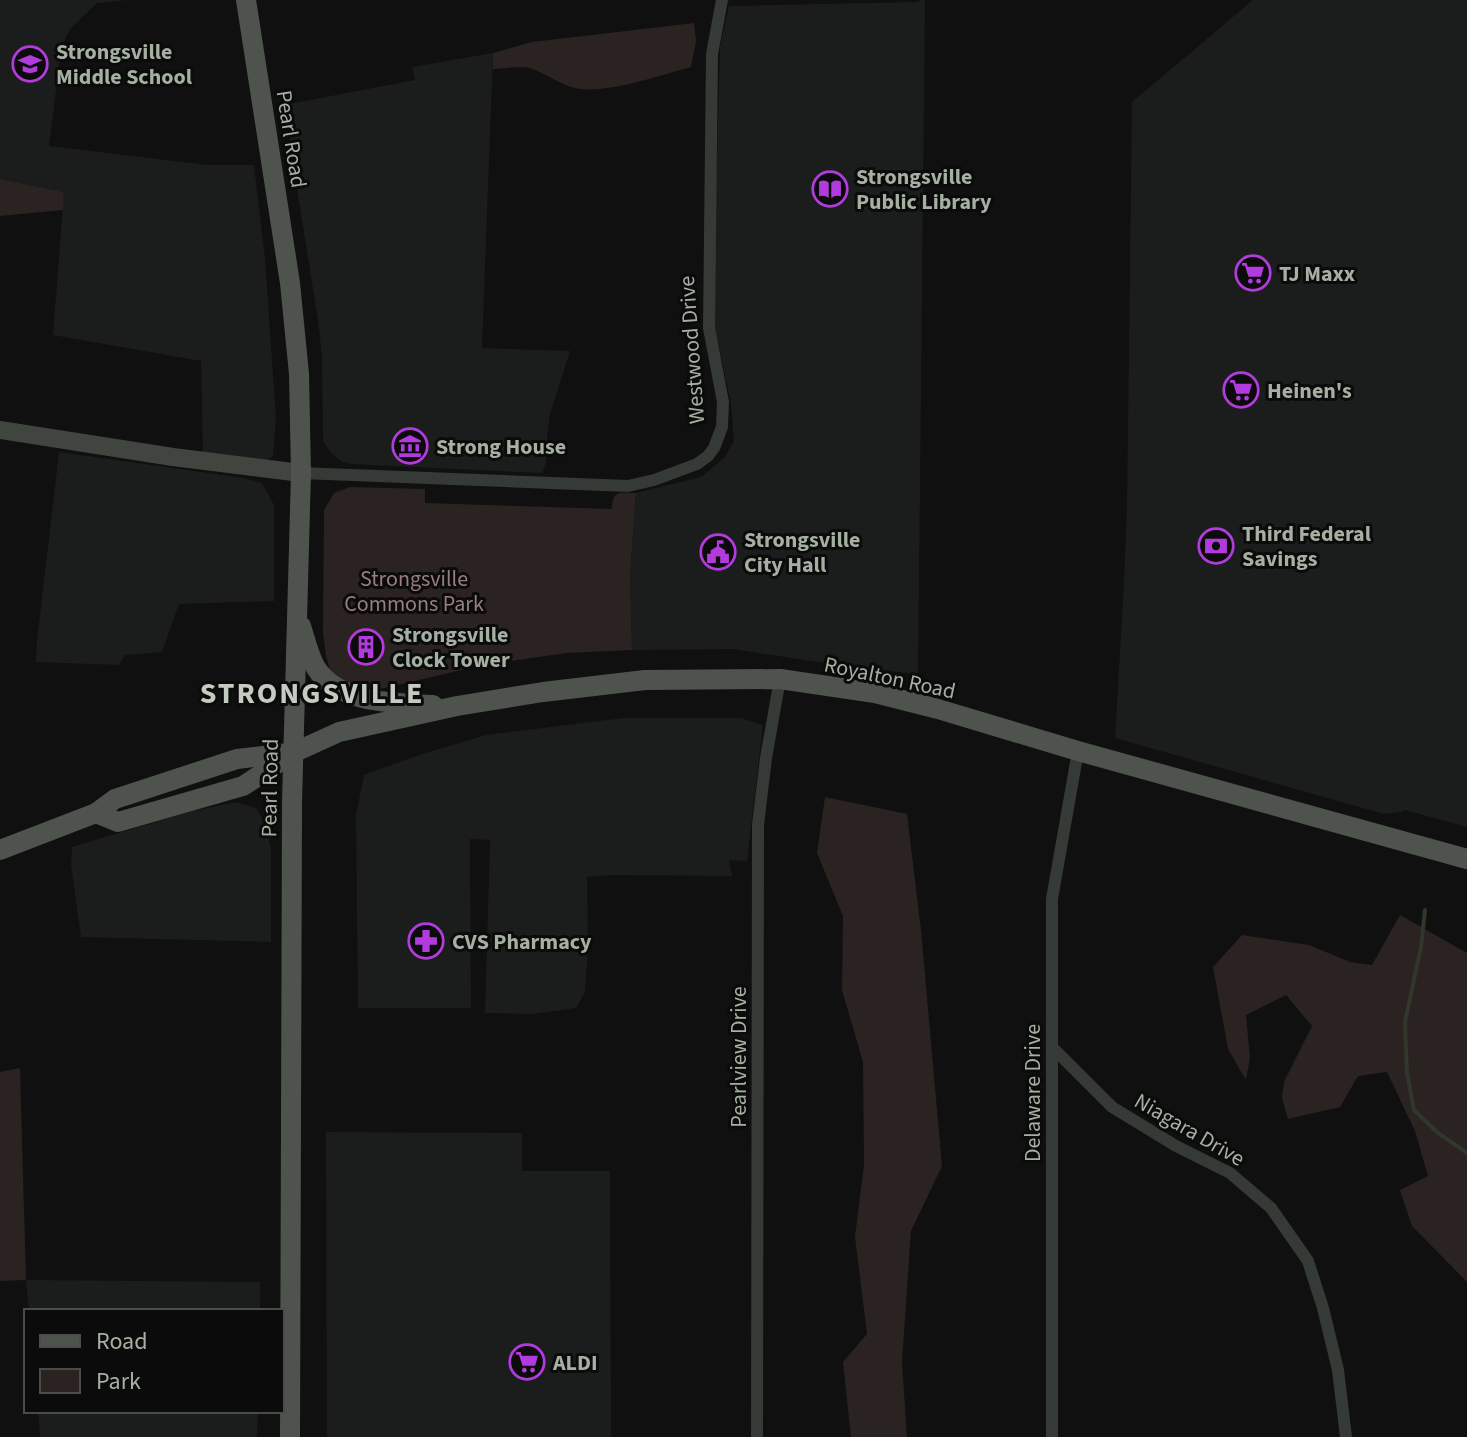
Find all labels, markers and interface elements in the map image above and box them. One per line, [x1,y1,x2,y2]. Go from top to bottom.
place label: Strongsville Middle School [56,36,193,93]
school or university icon: Strongsville Middle School [11,45,49,83]
street label: Pearl Road [268,88,315,190]
place label: Strongsville Public Library [856,161,992,218]
library icon: Strongsville Public Library [811,170,849,208]
supermarket icon: TJ Maxx [1234,254,1272,292]
place label: TJ Maxx [1279,258,1355,290]
street label: Westwood Drive [671,275,713,425]
supermarket icon: Heinen's [1222,371,1260,409]
place label: Heinen's [1267,375,1352,407]
museum icon: Strong House [391,427,429,465]
place label: Strong House [436,431,566,463]
place label: Third Federal Savings [1242,518,1372,575]
place label: Strongsville City Hall [744,524,860,581]
bank icon: Third Federal Savings [1197,527,1235,565]
public building icon: Strongsville City Hall [699,533,737,571]
park label: Strongsville Commons Park [344,563,484,620]
place label: Strongsville Clock Tower [392,619,510,676]
building icon: Strongsville Clock Tower [347,628,385,666]
street label: Royalton Road [821,648,958,707]
district label: STRONGSVILLE [200,672,424,715]
street label: Pearl Road [253,738,287,838]
pharmacy icon: CVS Pharmacy [407,922,445,960]
place label: CVS Pharmacy [452,926,592,958]
street label: Pearlview Drive [723,986,755,1128]
street label: Delaware Drive [1017,1024,1049,1162]
street label: Niagara Drive [1128,1085,1251,1174]
legend [24,1309,284,1413]
text: Road [96,1324,148,1359]
supermarket icon: ALDI [508,1343,546,1381]
place label: ALDI [552,1347,598,1379]
text: Park [96,1364,141,1399]

